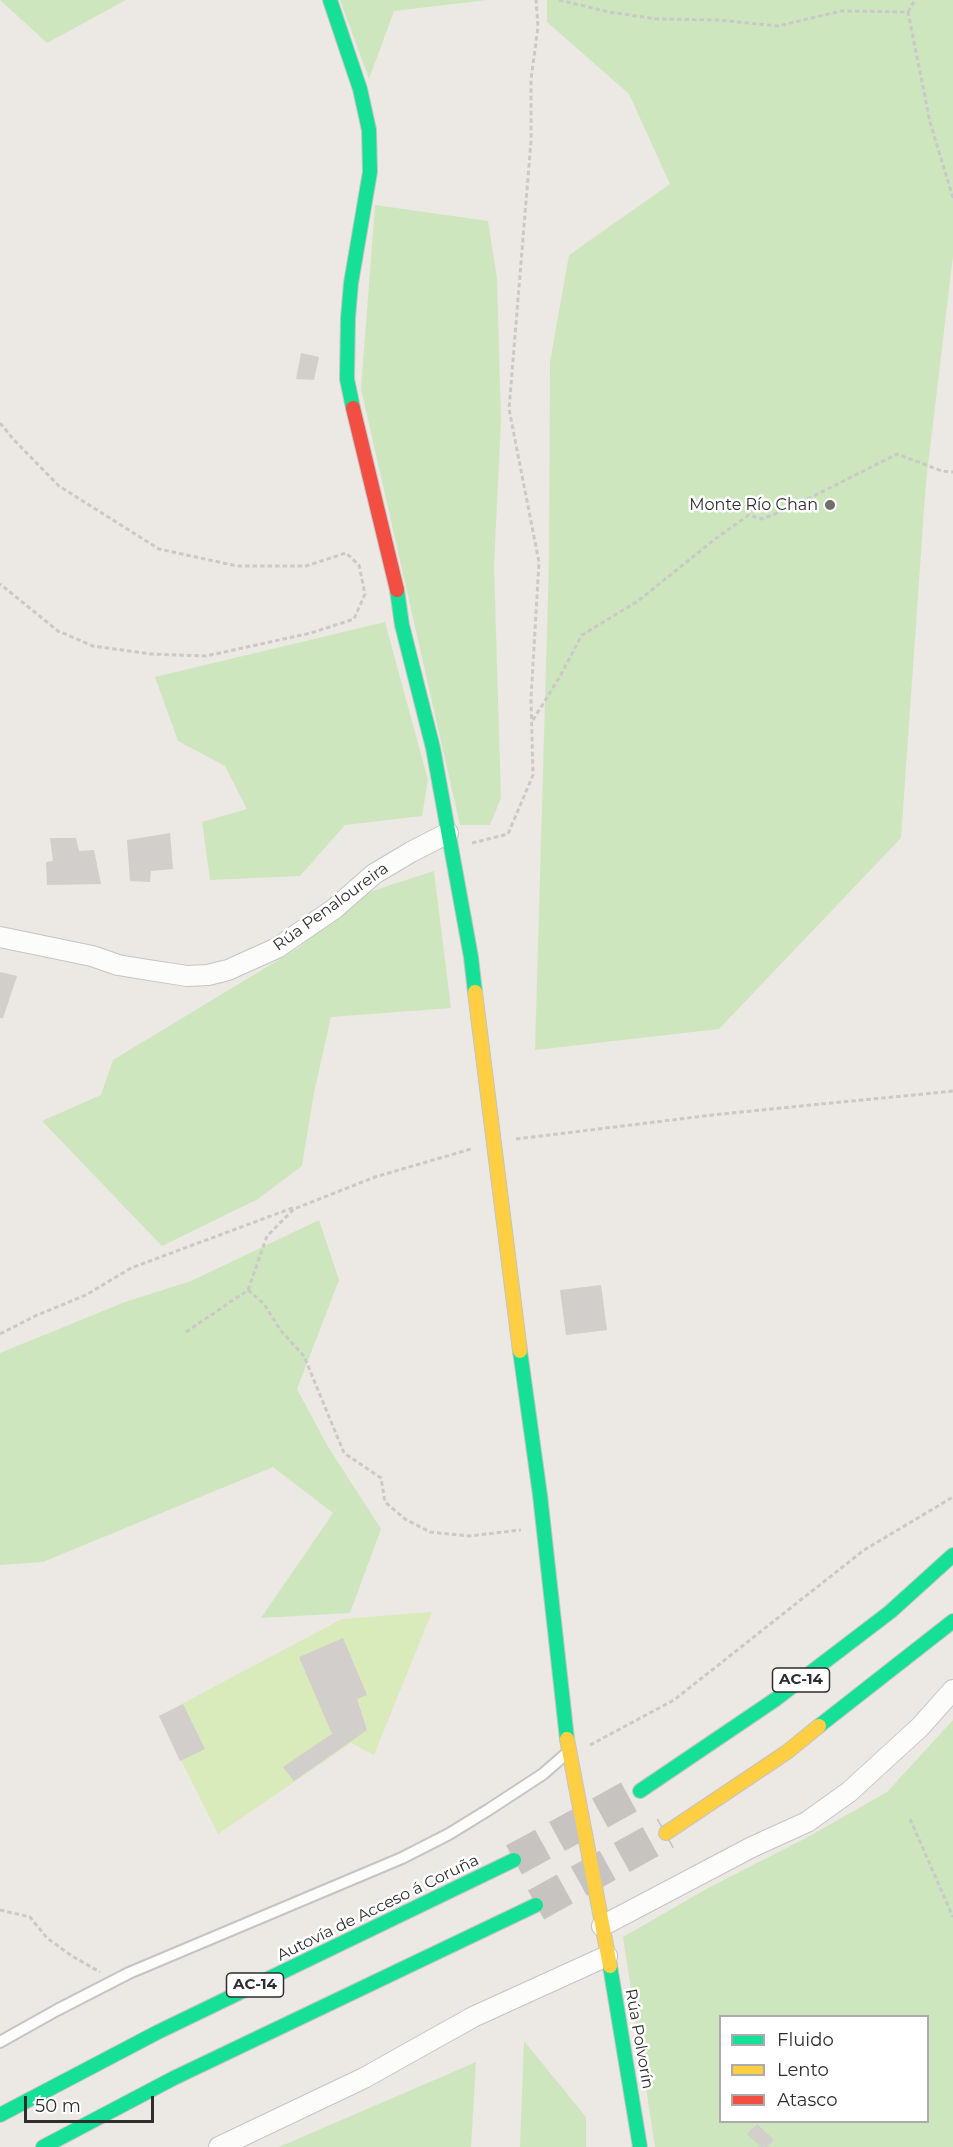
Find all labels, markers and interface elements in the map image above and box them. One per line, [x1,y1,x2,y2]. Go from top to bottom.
place label: Monte Río Chan [689,495,818,515]
marker: Monte Río Chan [823,498,837,512]
street label: Rúa Penaloureira [270,859,392,955]
road number: AC-14 [772,1668,830,1692]
street label: Autovía de Acceso á Coruña [274,1851,482,1965]
road number: AC-14 [226,1973,284,1997]
street label: Rúa Polvorín [621,1987,657,2091]
legend [719,2015,929,2123]
text: Fluido [777,2029,834,2051]
text: Lento [777,2059,829,2081]
scale bar [27,2084,158,2122]
text: Atasco [777,2089,837,2111]
text: 50 m [35,2095,81,2117]

